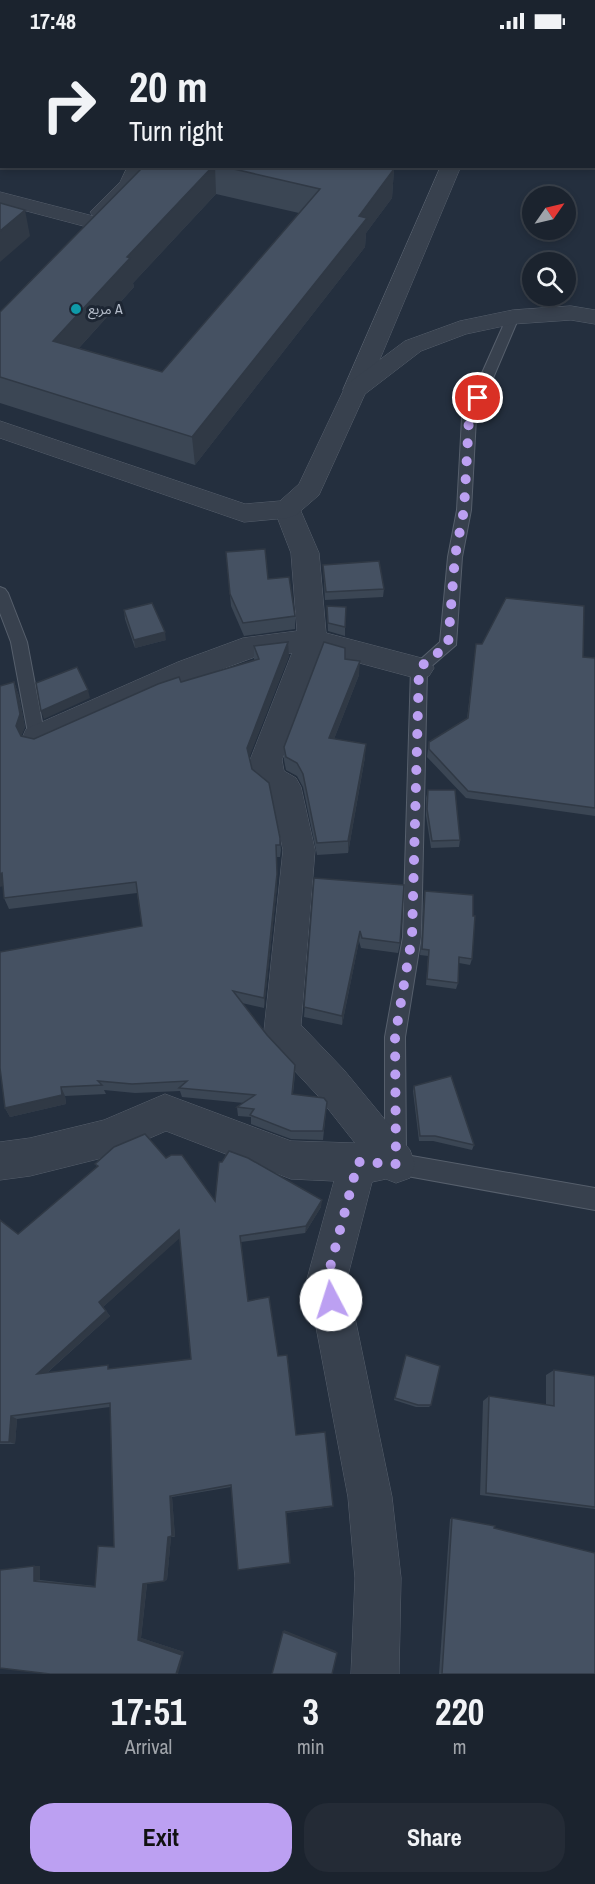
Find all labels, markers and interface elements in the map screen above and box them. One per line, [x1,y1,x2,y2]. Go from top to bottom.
text: 17:48 [30,6,76,36]
text: 20 m [129,59,208,115]
icon: right [30,66,108,144]
text: Turn right [129,113,223,149]
north arrow [522,186,576,240]
map controls [522,186,576,306]
button: search [522,252,576,306]
place label: مربع A [88,300,123,320]
marker: مربع A [69,302,83,316]
pin [452,372,503,423]
icon: arrive [461,381,494,414]
position arrow [299,1268,363,1332]
text: 17:51 [111,1688,186,1736]
text: 3 [302,1688,319,1736]
text: 220 [435,1688,484,1736]
text: Arrival [125,1733,172,1760]
text: min [297,1733,324,1760]
text: m [453,1733,466,1760]
button: Exit [30,1803,292,1872]
button: Share [304,1803,565,1872]

